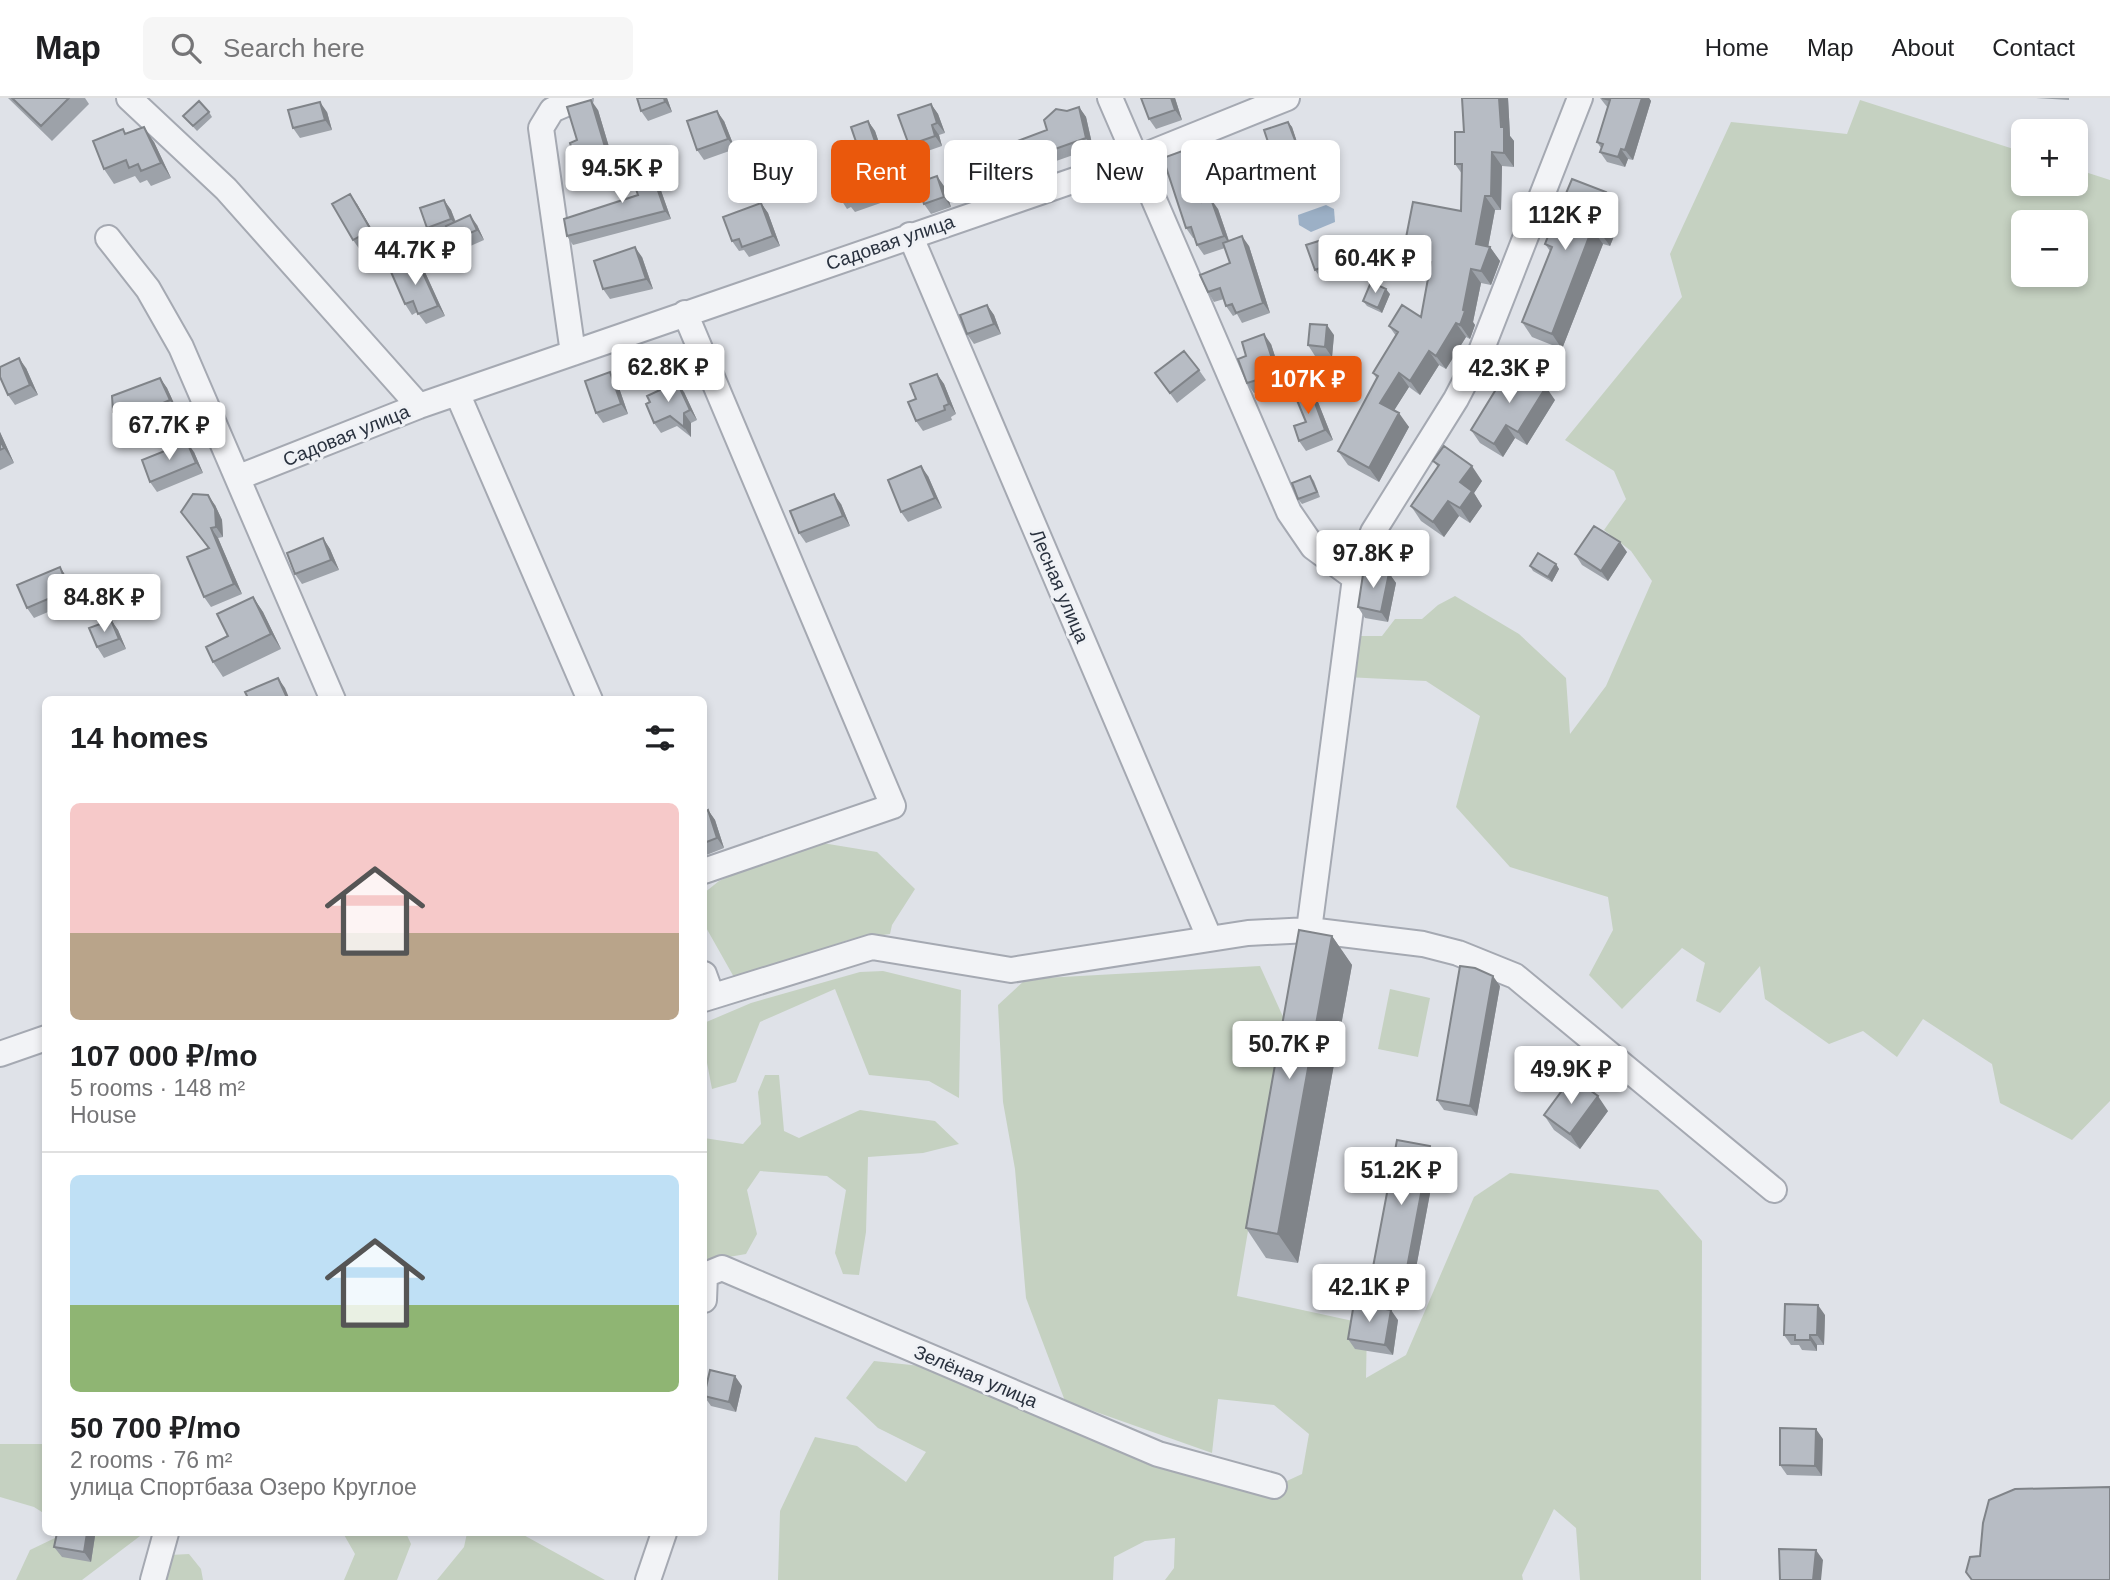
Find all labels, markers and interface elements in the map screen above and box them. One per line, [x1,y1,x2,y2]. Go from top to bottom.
search box [143,17,633,80]
text: Map [35,29,101,66]
icon: search [167,29,205,67]
text: Search here [223,33,365,63]
text: Home [1705,34,1769,61]
text: Map [1807,34,1854,61]
text: About [1892,34,1954,61]
text: Contact [1992,34,2075,61]
map controls [2011,119,2088,287]
button: + [2011,119,2088,196]
chip: Buy [728,140,817,203]
chip: Rent [831,140,930,203]
chip: Filters [944,140,1057,203]
chip: New [1071,140,1167,203]
chip: Apartment [1181,140,1340,203]
pin: 94.5K ₽ [557,146,687,205]
text: 94.5K ₽ [581,155,663,181]
pin: 112K ₽ [1508,192,1622,252]
text: 112K ₽ [1528,202,1602,228]
button: − [2011,210,2088,287]
street label: Садовая улица [823,211,958,274]
pin: 44.7K ₽ [350,228,480,287]
pin: 60.4K ₽ [1310,236,1440,295]
text: 44.7K ₽ [374,237,456,263]
text: 60.4K ₽ [1334,245,1416,271]
pin: 62.8K ₽ [603,344,733,404]
pin: 42.3K ₽ [1444,345,1574,405]
text: 62.8K ₽ [627,354,709,380]
text: 42.3K ₽ [1468,355,1550,381]
pin: 107K ₽ [1251,356,1365,416]
text: 107K ₽ [1271,366,1345,392]
street label: Садовая улица [280,400,413,470]
pin: 67.7K ₽ [104,402,234,462]
text: 67.7K ₽ [128,412,210,438]
street label: Лесная улица [1026,526,1093,647]
pin: 97.8K ₽ [1308,531,1438,590]
text: 97.8K ₽ [1332,540,1414,566]
pin: 84.8K ₽ [39,574,169,634]
text: 84.8K ₽ [63,584,145,610]
icon: filters [641,719,679,757]
text: 14 homes [70,721,208,754]
icon: home [312,848,438,974]
pin: 50.7K ₽ [1224,1021,1354,1081]
text: 50.7K ₽ [1248,1031,1330,1057]
text: 107 000 ₽/mo [70,1039,258,1072]
pin: 49.9K ₽ [1506,1046,1636,1106]
text: 49.9K ₽ [1530,1056,1612,1082]
text: 5 rooms · 148 m² [70,1075,245,1101]
text: House [70,1102,136,1128]
pin: 51.2K ₽ [1336,1148,1466,1207]
text: 51.2K ₽ [1360,1157,1442,1183]
icon: home [312,1220,438,1346]
pin: 42.1K ₽ [1304,1264,1434,1324]
text: 42.1K ₽ [1328,1274,1410,1300]
street label: Зелёная улица [911,1341,1041,1412]
text: 50 700 ₽/mo [70,1411,241,1444]
text: 2 rooms · 76 m² [70,1447,232,1473]
text: улица Спортбаза Озеро Круглое [70,1474,417,1500]

